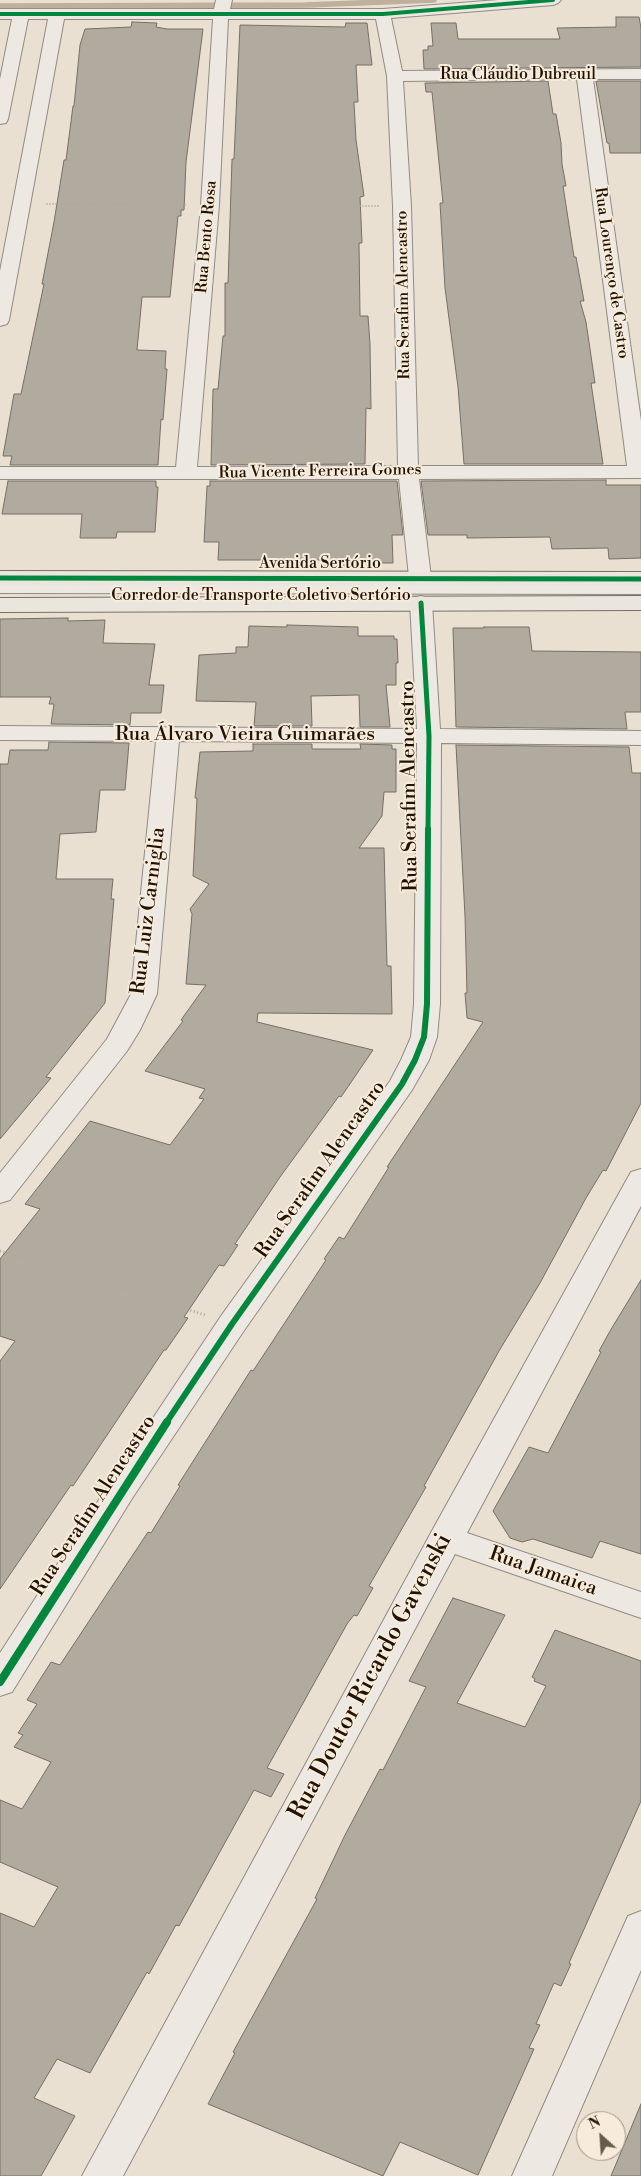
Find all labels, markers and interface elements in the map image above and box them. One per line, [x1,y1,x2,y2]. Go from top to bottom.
street label: Rua Cláudio Dubreuil [440,65,596,85]
street label: Rua Bento Rosa [193,180,221,294]
street label: Rua Lourenço de Castro [589,186,633,360]
street label: Rua Serafim Alencastro [393,210,415,380]
street label: Rua Vicente Ferreira Gomes [218,461,422,483]
street label: Avenida Sertório [259,554,381,574]
street label: Corredor de Transporte Coletivo Sertório [111,586,411,606]
street label: Rua Serafim Alencastro [396,680,424,892]
street label: Rua Álvaro Vieira Guimarães [115,723,375,747]
street label: Rua Luiz Carniglia [127,826,171,996]
street label: Rua Serafim Alencastro [251,1077,391,1263]
street label: Rua Serafim Alencastro [26,1411,162,1601]
street label: Rua Doutor Ricardo Gavenski [283,1529,459,1825]
street label: Rua Jamaica [486,1542,600,1602]
north arrow [576,2111,626,2161]
text: N [586,2113,604,2134]

